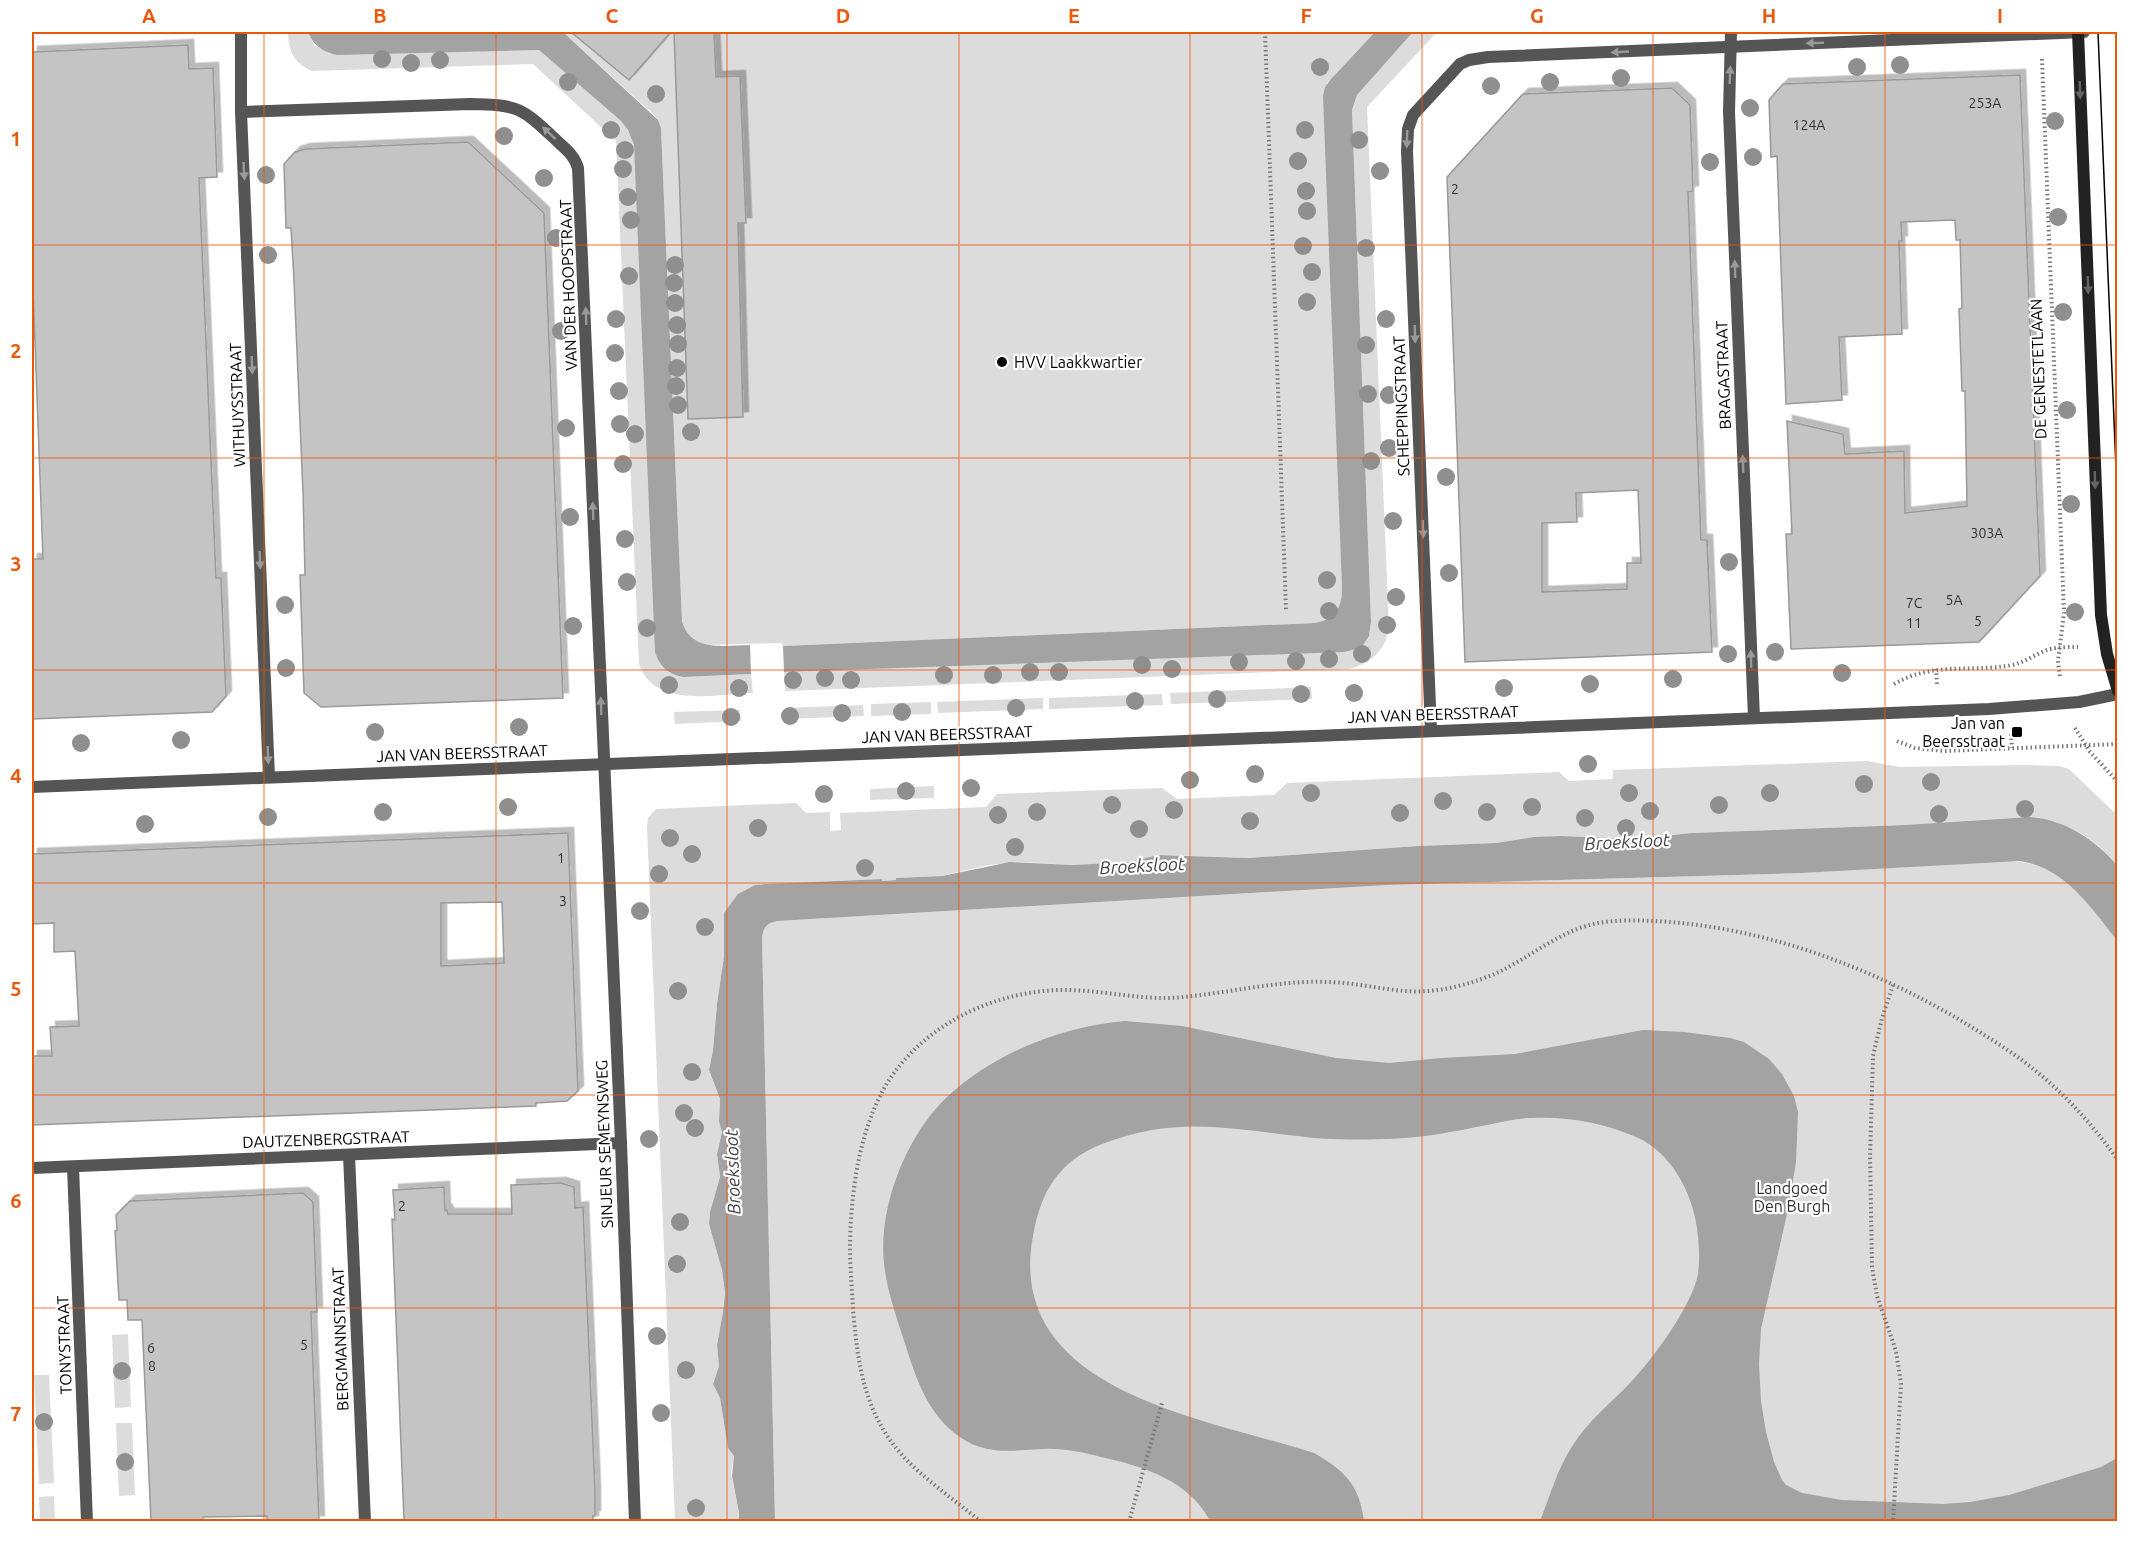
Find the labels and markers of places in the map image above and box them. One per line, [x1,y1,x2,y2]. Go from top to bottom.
place label: HVV Laakkwartier [1014,353,1142,371]
marker: HVV Laakkwartier [995,355,1009,369]
place label: Jan van Beersstraat [1922,714,2006,750]
marker: Jan van Beersstraat [2010,725,2024,739]

